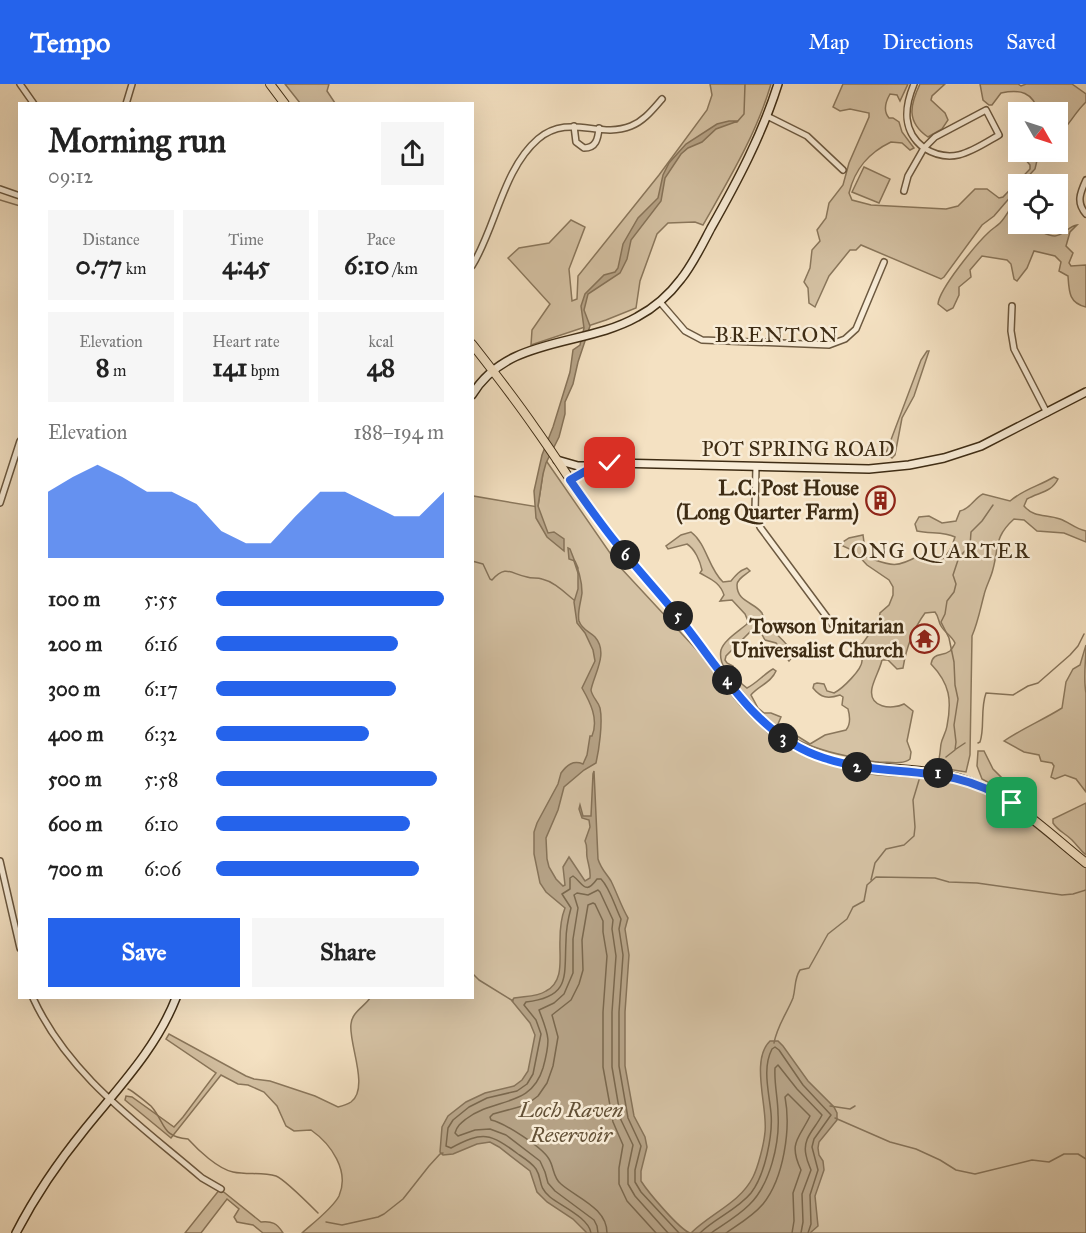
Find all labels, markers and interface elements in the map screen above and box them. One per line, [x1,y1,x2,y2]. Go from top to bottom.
text: Tempo [30,25,110,60]
text: Map [809,29,850,55]
text: Directions [883,29,973,55]
text: Saved [1006,29,1056,55]
north arrow [1008,102,1068,162]
map controls [1008,102,1068,234]
text: Morning run [48,121,226,161]
button: share [381,122,444,185]
text: 09:12 [48,164,93,188]
button: locate [1008,174,1068,234]
text: Distance [82,230,140,249]
text: Time [228,230,264,249]
text: Pace [366,230,396,249]
text: 0.77 [75,249,122,281]
text: 4:45 [222,249,270,281]
text: 6:10 [344,249,389,281]
text: km [122,259,147,278]
text: /km [389,259,418,278]
district label: BRENTON [714,321,840,348]
text: Elevation [79,332,143,351]
text: Heart rate [212,332,280,351]
text: kcal [368,332,394,351]
text: 8 [96,351,109,383]
text: 141 [212,351,247,383]
text: 48 [367,351,395,383]
text: m [109,361,126,380]
text: bpm [247,361,280,380]
text: Elevation [48,420,127,444]
text: 188–194 m [354,420,444,444]
street label: POT SPRING ROAD [701,436,895,462]
pin [584,437,635,488]
icon: check [593,446,626,479]
place label: L.C. Post House (Long Quarter Farm) [676,475,859,525]
building icon: L.C. Post House (Long Quarter Farm) [864,484,896,516]
district label: LONG QUARTER [833,537,1031,564]
pin: 6 [610,540,640,570]
text: 6 [621,545,629,564]
text: 100 m [48,587,100,611]
text: 5:55 [144,587,177,611]
pin: 5 [663,601,693,631]
text: 5 [674,606,682,625]
place label: Towson Unitarian Universalist Church [732,613,905,663]
temple icon: Towson Unitarian Universalist Church [909,622,941,654]
text: 200 m [48,632,102,656]
text: 6:16 [144,632,177,656]
pin: 4 [712,665,742,695]
text: 4 [723,670,731,689]
text: 300 m [48,677,100,701]
text: 6:17 [144,677,178,701]
text: 400 m [48,722,104,746]
text: 6:32 [144,722,177,746]
pin: 3 [768,723,798,753]
text: 3 [780,728,786,747]
pin: 2 [842,752,872,782]
text: 2 [853,757,861,776]
pin: 1 [923,758,953,788]
text: 1 [935,763,941,782]
text: 500 m [48,767,102,791]
text: 5:58 [144,767,178,791]
pin [986,777,1037,828]
icon: arrive [995,786,1028,819]
text: 600 m [48,812,103,836]
text: 6:10 [144,812,179,836]
text: 700 m [48,857,103,881]
text: 6:06 [144,857,181,881]
button: Save [48,918,240,987]
button: Share [252,918,444,987]
water label: Loch Raven Reservoir [518,1096,624,1148]

